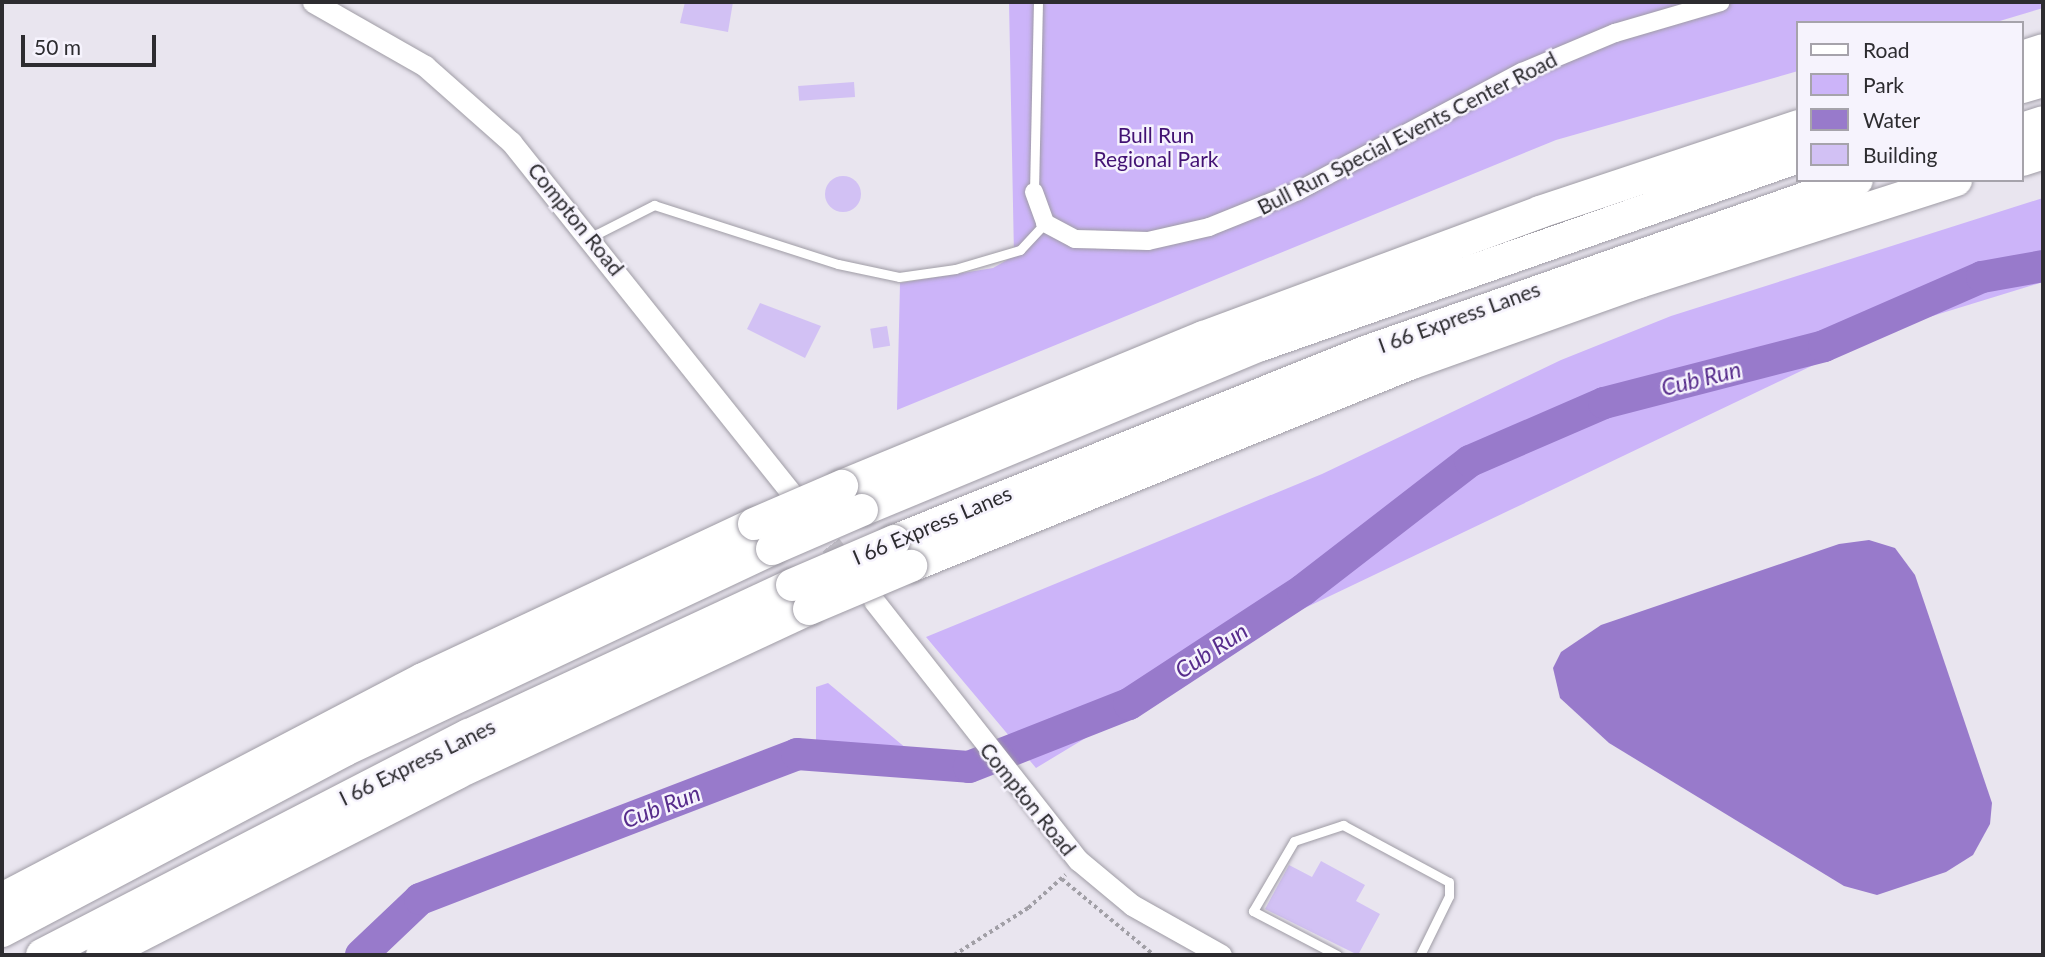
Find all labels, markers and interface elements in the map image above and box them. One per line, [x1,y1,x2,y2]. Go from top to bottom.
scale bar [24,21,159,65]
legend [1797,21,2024,182]
text: 50 m [34,34,81,59]
text: Road [1863,37,1910,62]
street label: Bull Run Special Events Center Road [1253,46,1561,220]
text: Park [1863,72,1904,97]
text: Water [1863,107,1920,132]
park label: Bull Run Regional Park [1094,122,1218,172]
text: Building [1863,142,1938,167]
street label: Compton Road [523,158,629,280]
street label: I 66 Express Lanes [1375,276,1543,358]
water label: Cub Run [1658,355,1744,401]
street label: I 66 Express Lanes [849,480,1015,570]
water label: Cub Run [1169,616,1253,684]
street label: I 66 Express Lanes [335,713,499,811]
street label: Compton Road [975,738,1081,860]
water label: Cub Run [618,779,704,833]

